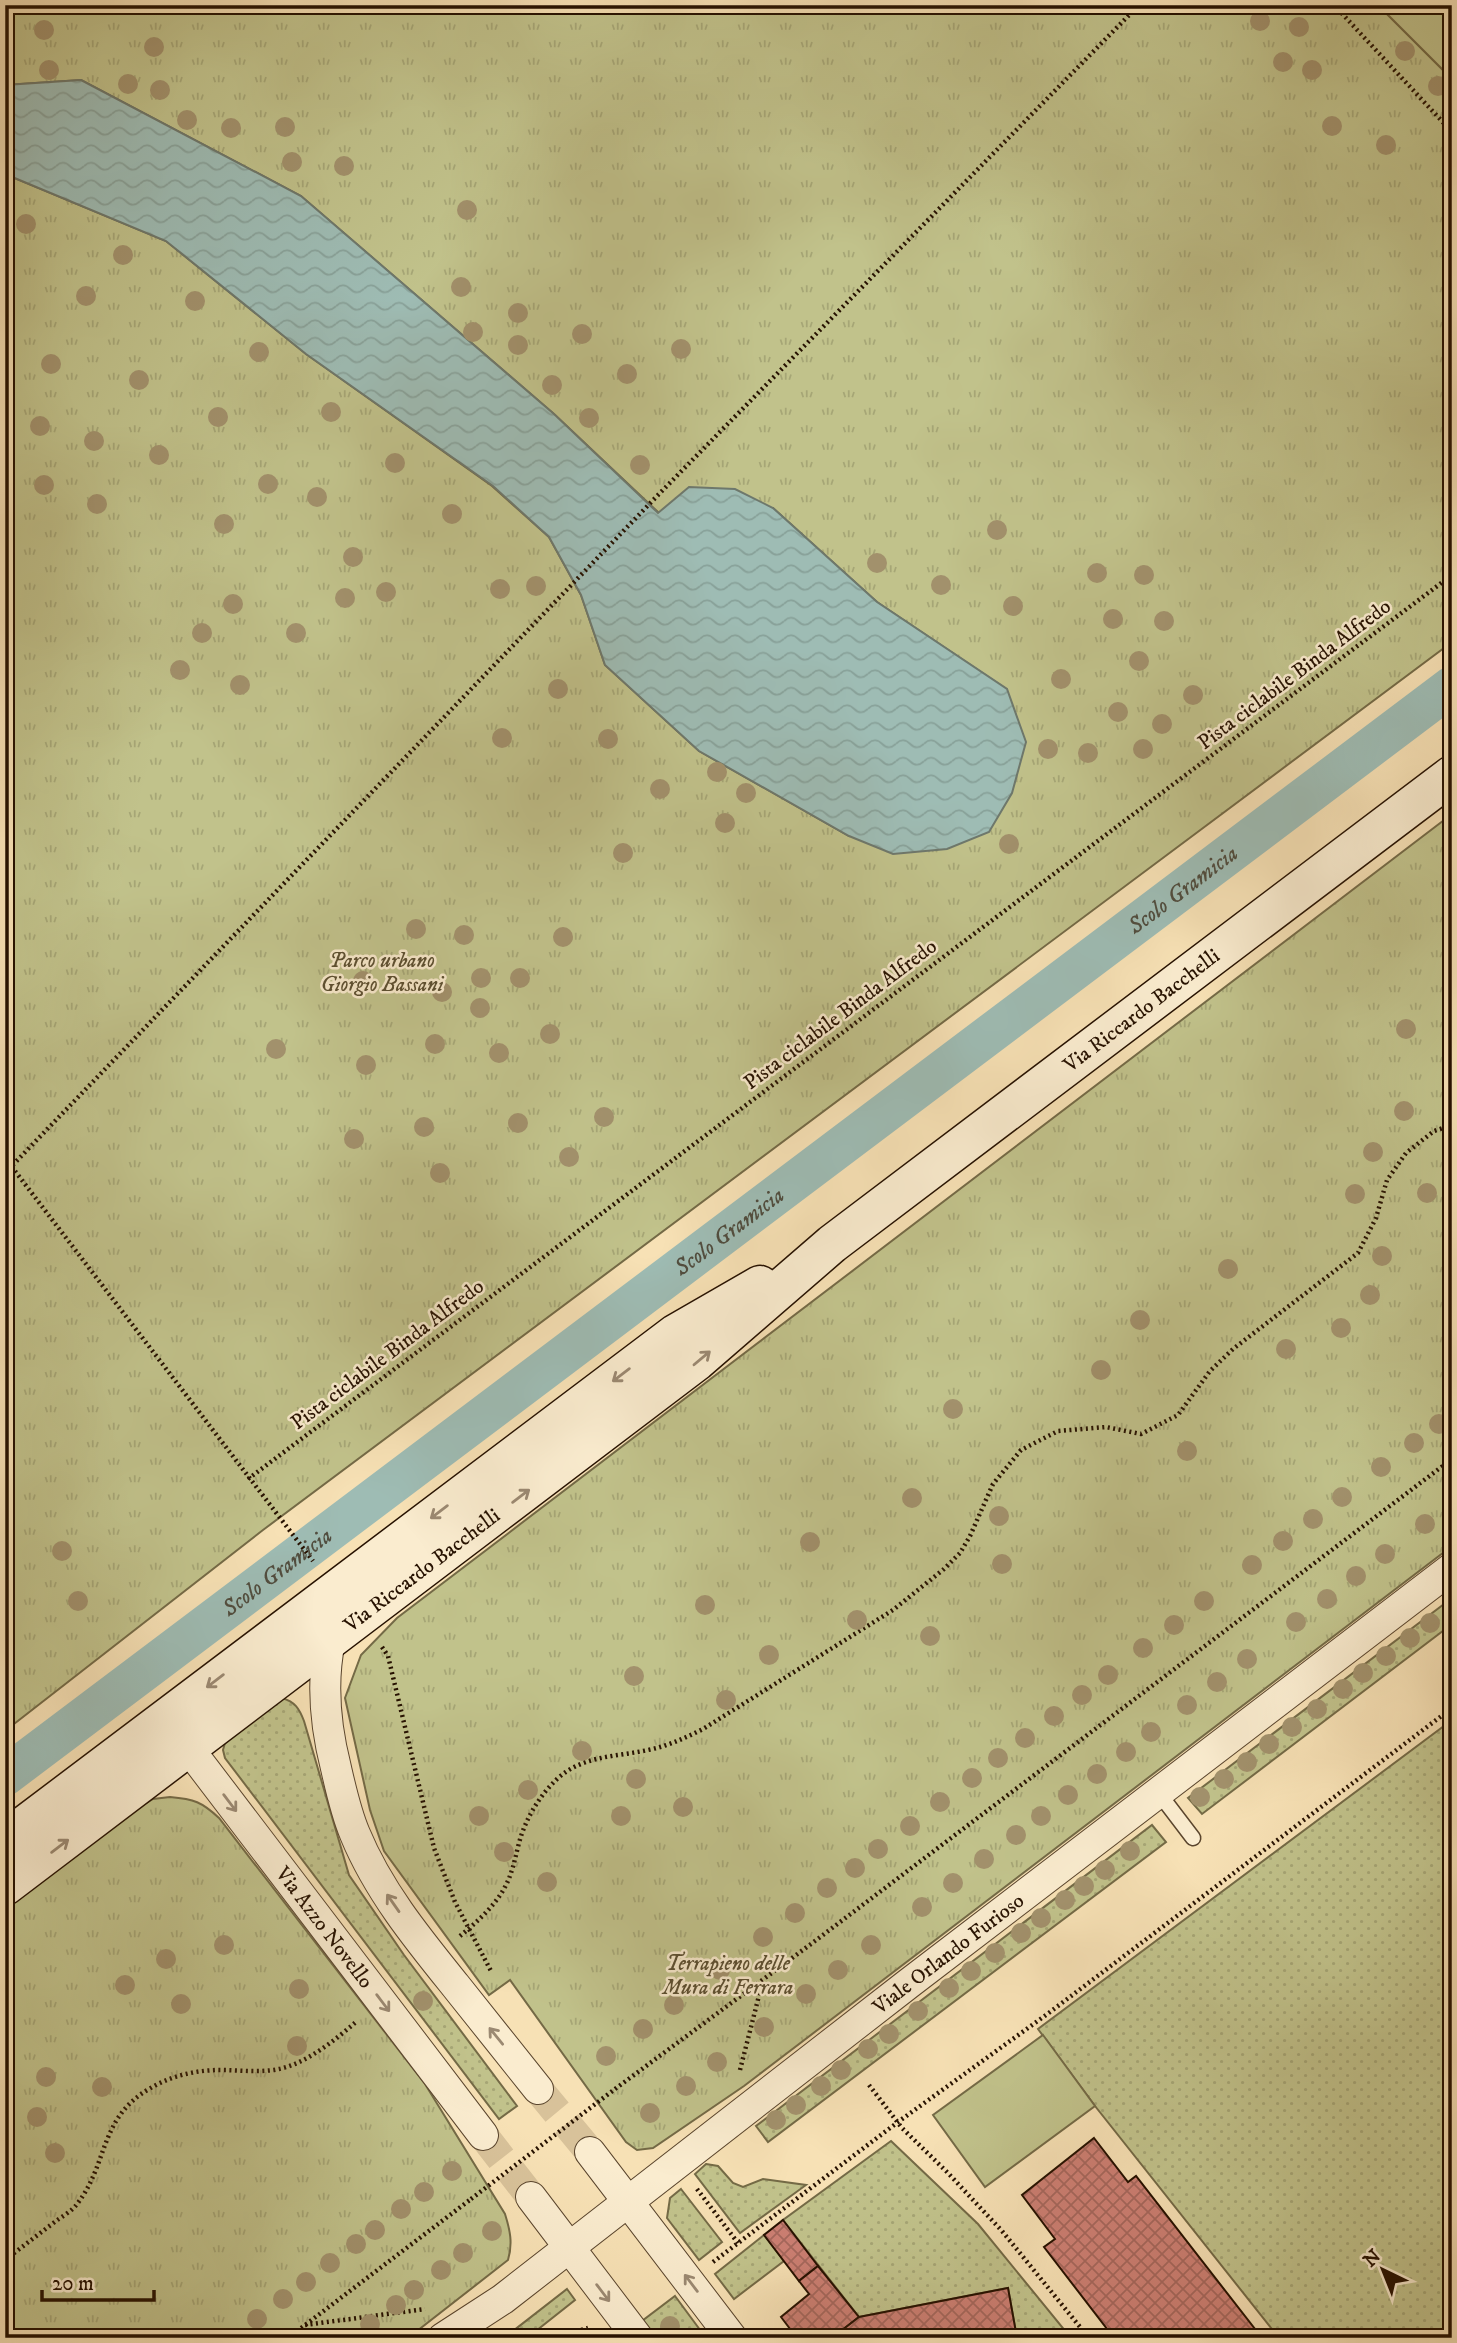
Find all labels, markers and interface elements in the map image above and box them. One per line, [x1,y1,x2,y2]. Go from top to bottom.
street label: Pista ciclabile Binda Alfredo [1193,594,1396,756]
water label: Scolo Gramicia [1122,839,1244,942]
street label: Pista ciclabile Binda Alfredo [739,934,942,1096]
street label: Via Riccardo Bacchelli [1058,943,1225,1079]
park label: Parco urbano Giorgio Bassani [321,948,445,998]
water label: Scolo Gramicia [668,1181,791,1284]
street label: Pista ciclabile Binda Alfredo [286,1274,489,1436]
one-way arrow [692,1350,710,1365]
one-way arrow [612,1367,630,1382]
one-way arrow [511,1488,529,1503]
street label: Via Riccardo Bacchelli [338,1503,506,1639]
one-way arrow [430,1504,449,1519]
water label: Scolo Gramicia [216,1522,338,1624]
one-way arrow [207,1674,225,1689]
one-way arrow [223,1793,238,1812]
one-way arrow [51,1839,69,1854]
street label: Via Azzo Novello [269,1861,379,1994]
street label: Viale Orlando Furioso [867,1888,1030,2021]
one-way arrow [386,1894,400,1913]
park label: Terrapieno delle Mura di Ferrara [661,1951,793,2001]
one-way arrow [376,1993,390,2012]
one-way arrow [488,2027,503,2045]
north arrow [1348,2234,1418,2304]
text: N [1359,2245,1386,2272]
scale bar [42,2259,154,2303]
text: 20 m [52,2271,94,2297]
one-way arrow [683,2275,698,2293]
one-way arrow [596,2283,611,2301]

